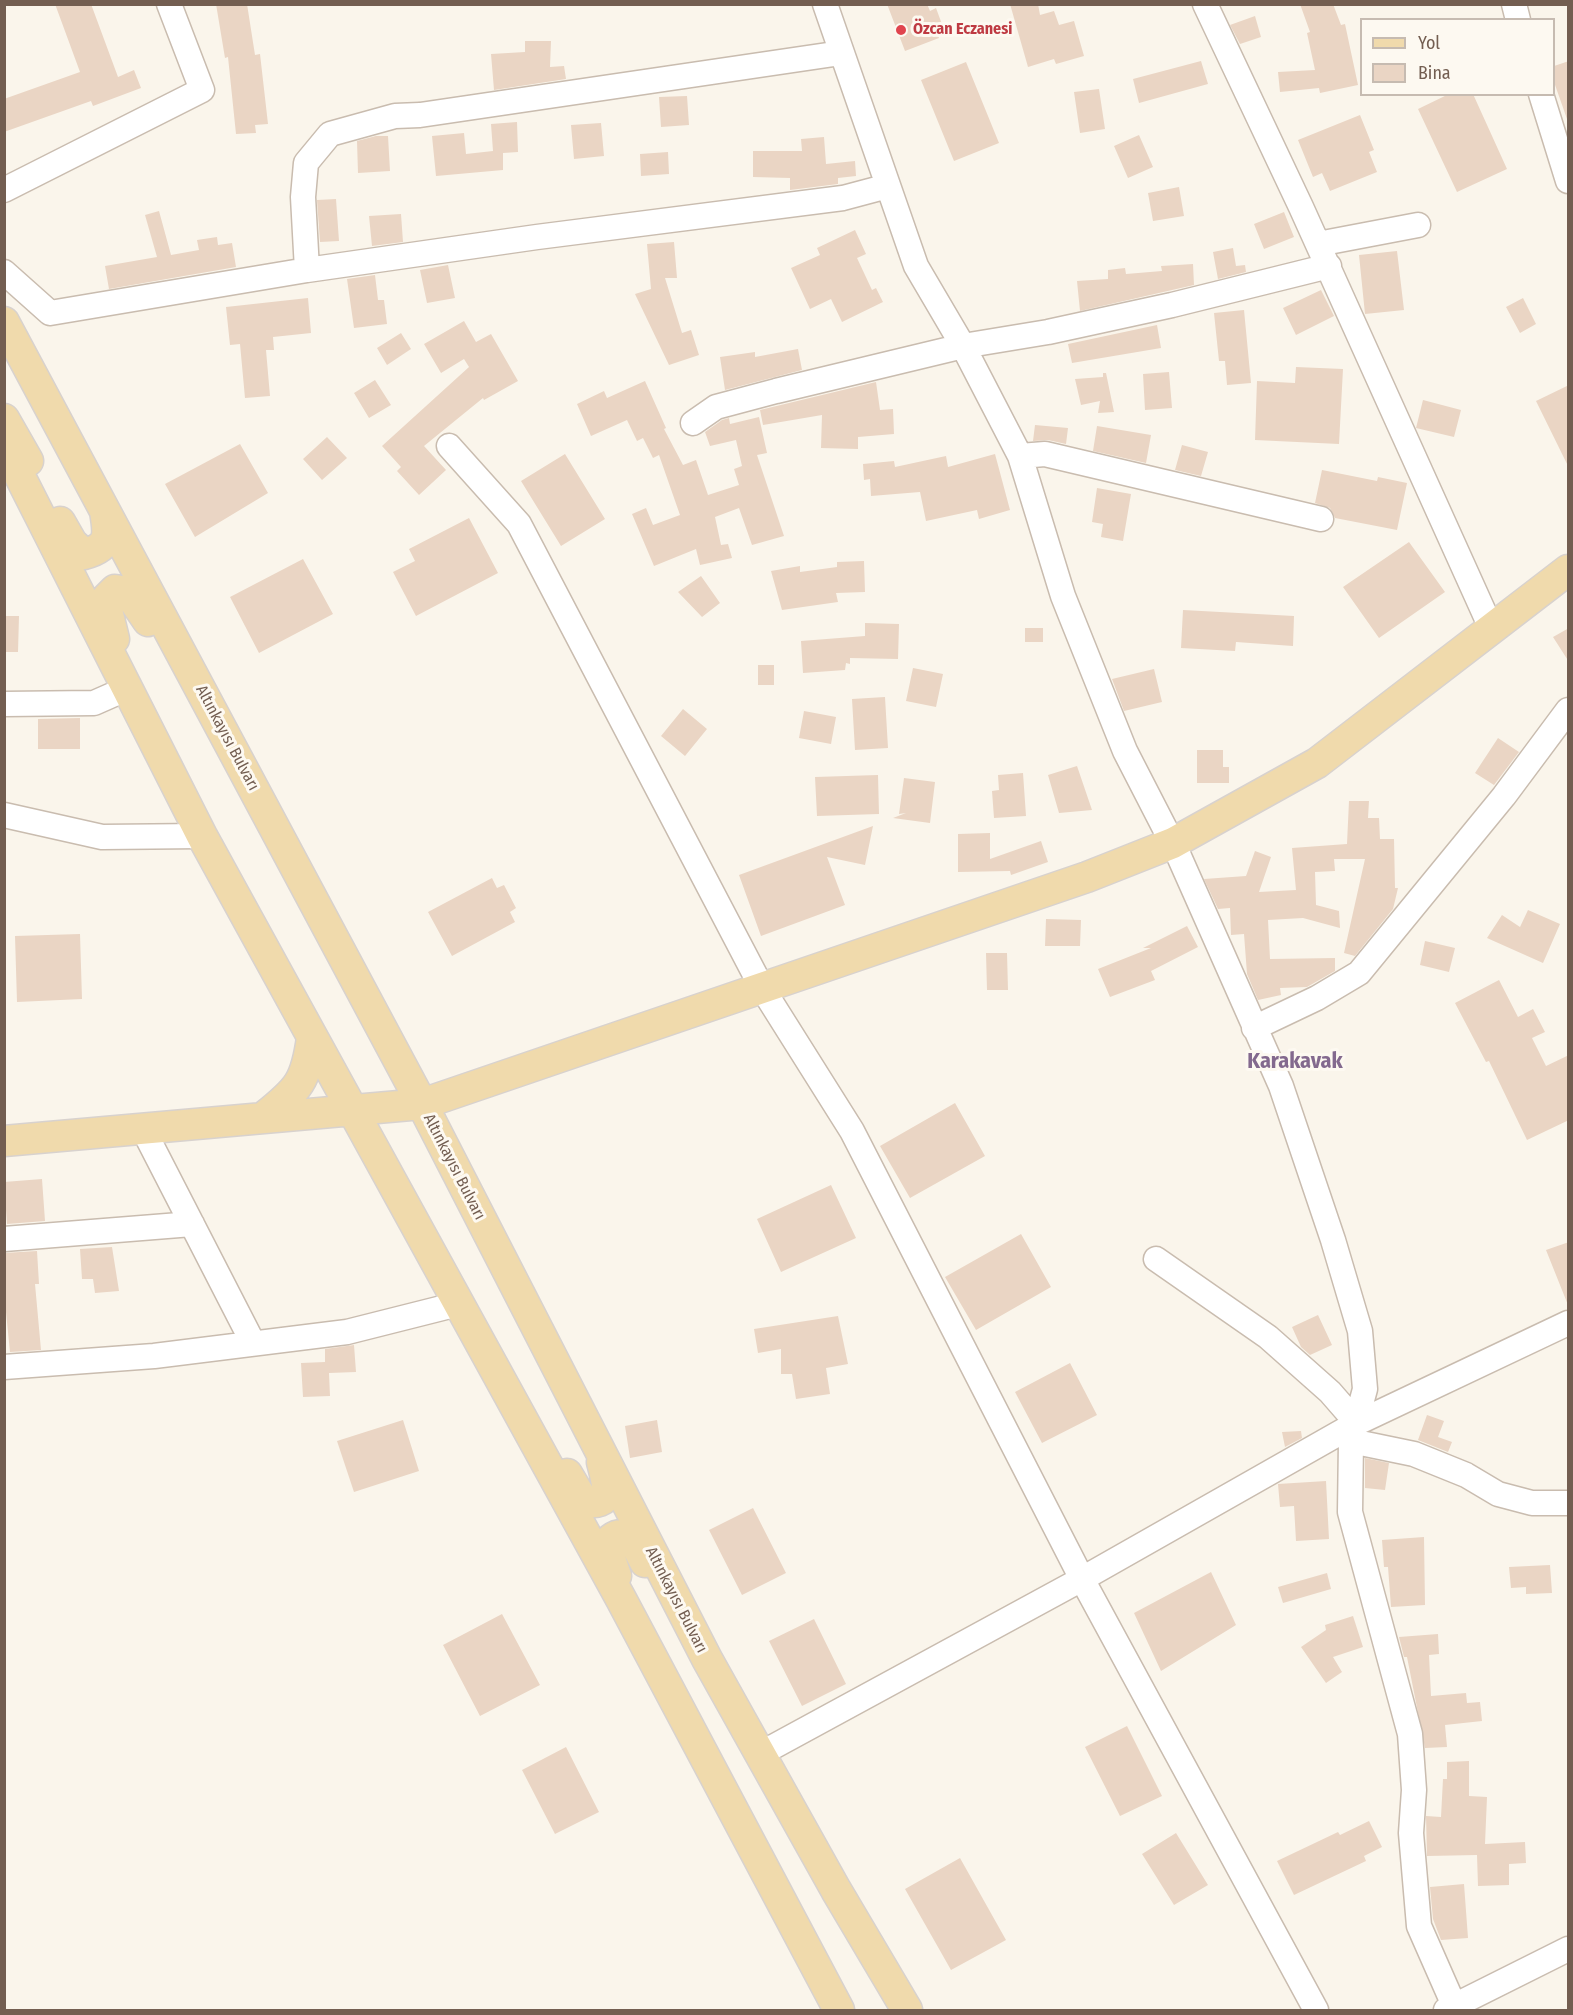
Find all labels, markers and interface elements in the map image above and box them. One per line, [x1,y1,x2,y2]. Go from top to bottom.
legend [1360,18,1555,96]
place label: Özcan Eczanesi [913,20,1012,40]
marker: Özcan Eczanesi [894,23,908,37]
text: Yol [1418,32,1440,54]
text: Bina [1418,62,1451,84]
street label: Altınkayısı Bulvarı [191,682,263,794]
district label: Karakavak [1247,1049,1343,1075]
street label: Altınkayısı Bulvarı [419,1111,489,1223]
street label: Altınkayısı Bulvarı [641,1544,711,1656]

